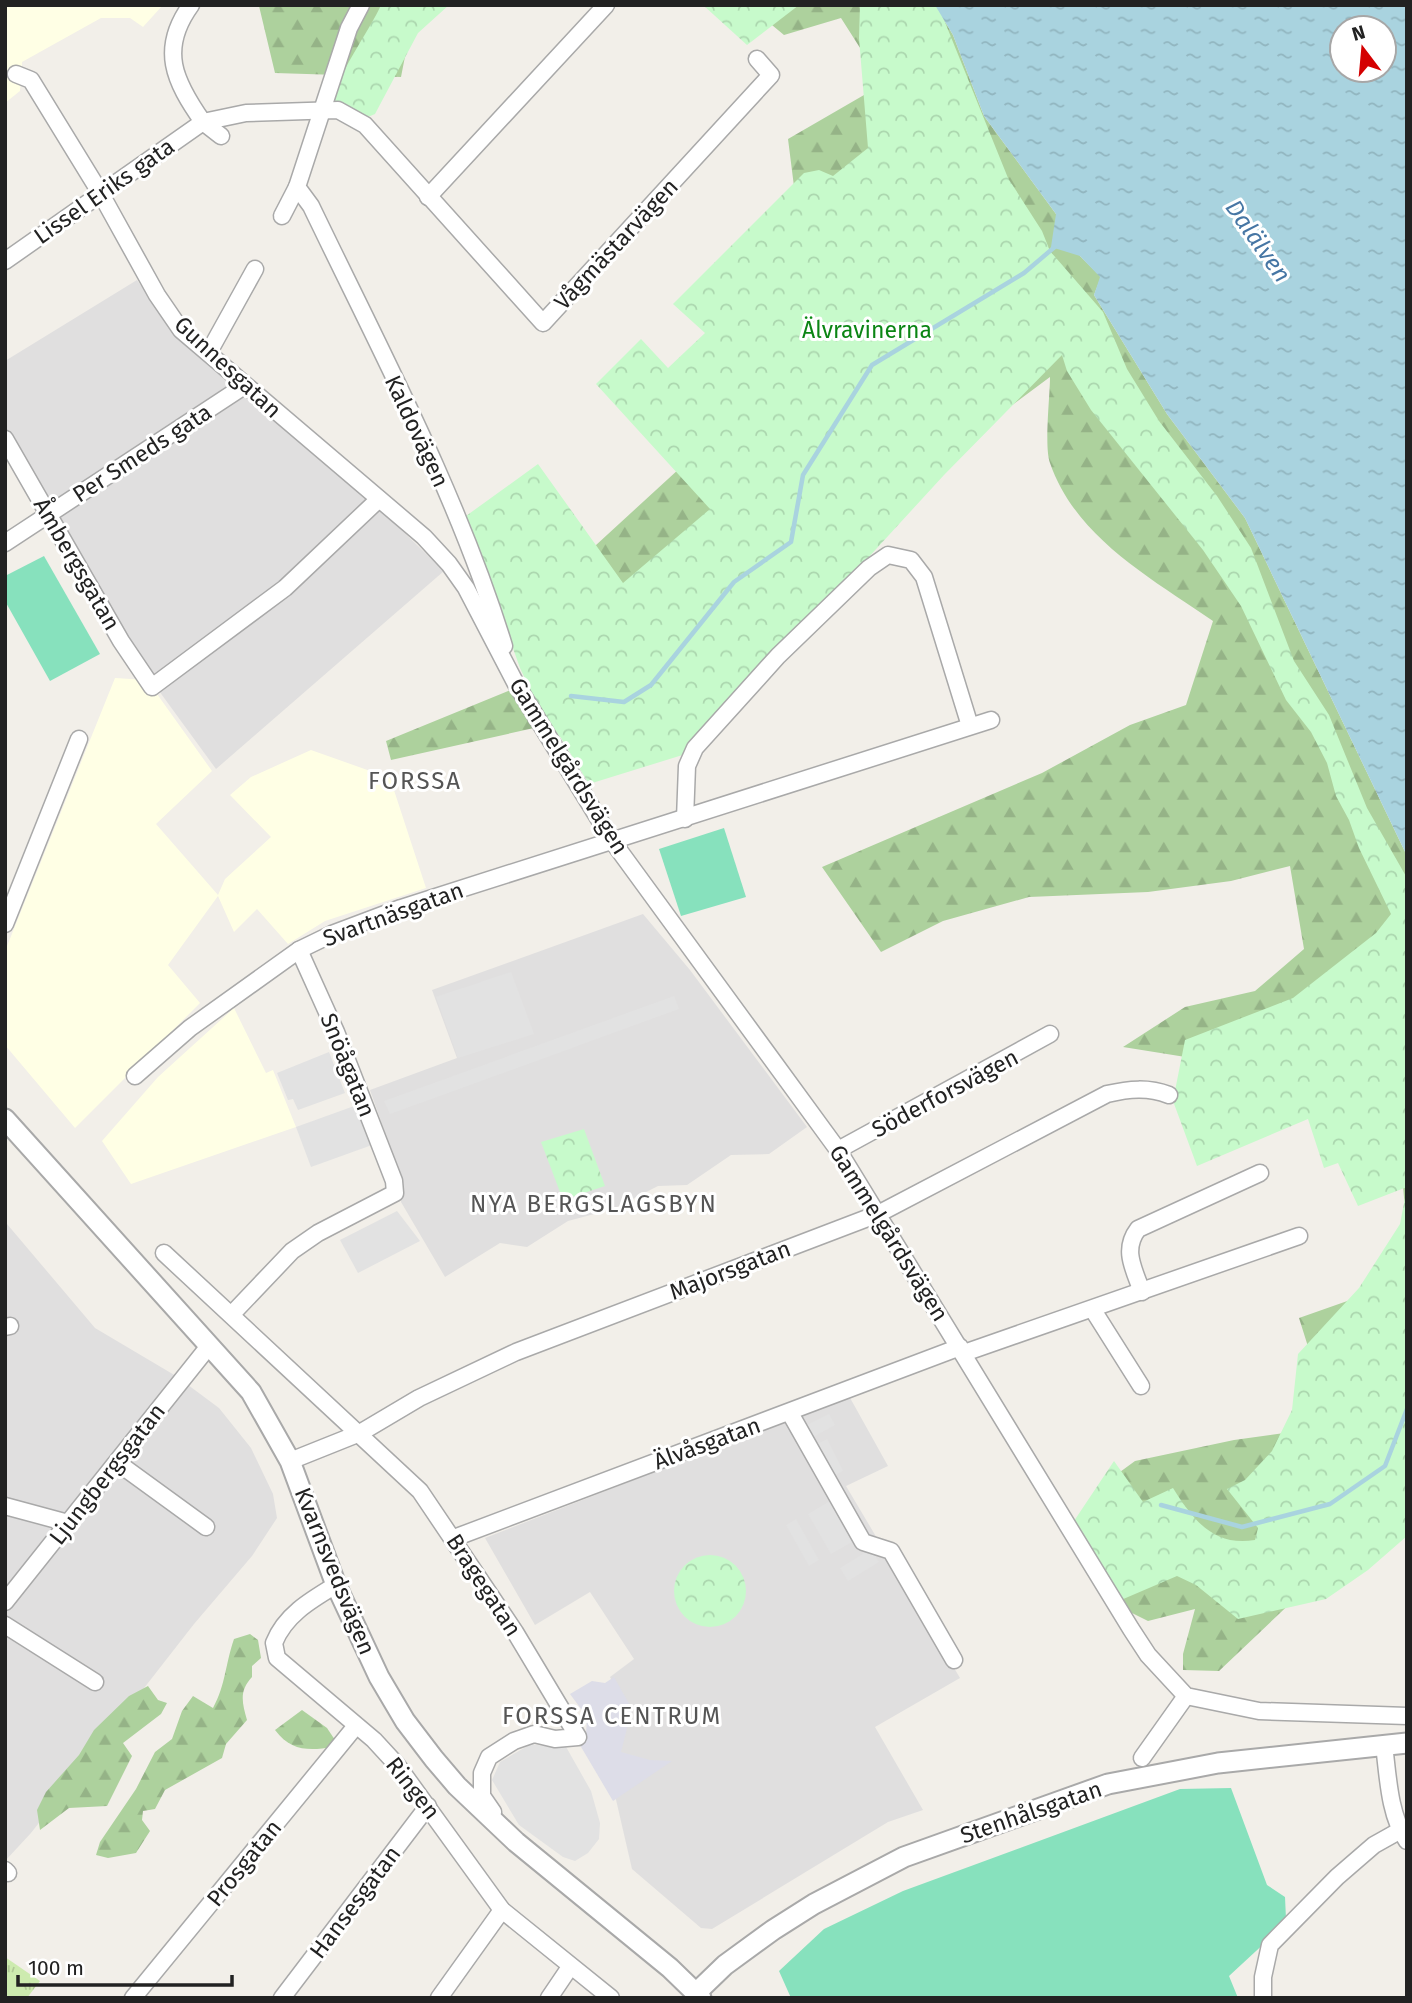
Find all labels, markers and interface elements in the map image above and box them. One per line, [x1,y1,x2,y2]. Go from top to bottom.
north arrow [1328,14,1398,84]
text: N [1349,20,1368,46]
street label: Lissel Eriks gata [28,132,180,250]
street label: Vågmästarvägen [548,173,684,315]
water label: Dalälven [1220,194,1296,288]
street label: Gunnesgatan [169,310,287,424]
park label: Älvravinerna [802,316,932,344]
street label: Kaldovägen [379,371,455,491]
street label: Per Smeds gata [67,398,217,508]
street label: Åmbergsgatan [28,492,128,635]
street label: Gammelgårdsvägen [503,673,635,859]
district label: FORSSA [368,767,462,795]
street label: Svartnäsgatan [319,876,467,952]
street label: Snöågatan [314,1009,382,1121]
street label: Söderforsvägen [867,1043,1023,1143]
street label: Gammelgårdsvägen [823,1140,955,1326]
district label: NYA BERGSLAGSBYN [470,1190,718,1218]
street label: Majorsgatan [665,1234,795,1306]
street label: Ljungbergsgatan [43,1398,171,1550]
street label: Älvåsgatan [650,1411,764,1475]
street label: Kvarnsvedsvägen [289,1483,381,1659]
street label: Bragegatan [440,1528,528,1642]
district label: FORSSA CENTRUM [502,1702,722,1730]
street label: Ringen [380,1751,446,1825]
street label: Stenhålsgatan [957,1775,1105,1849]
street label: Prosgatan [201,1814,287,1912]
street label: Hansesgatan [304,1840,406,1964]
scale bar [18,1944,231,1988]
text: 100 m [28,1955,84,1981]

